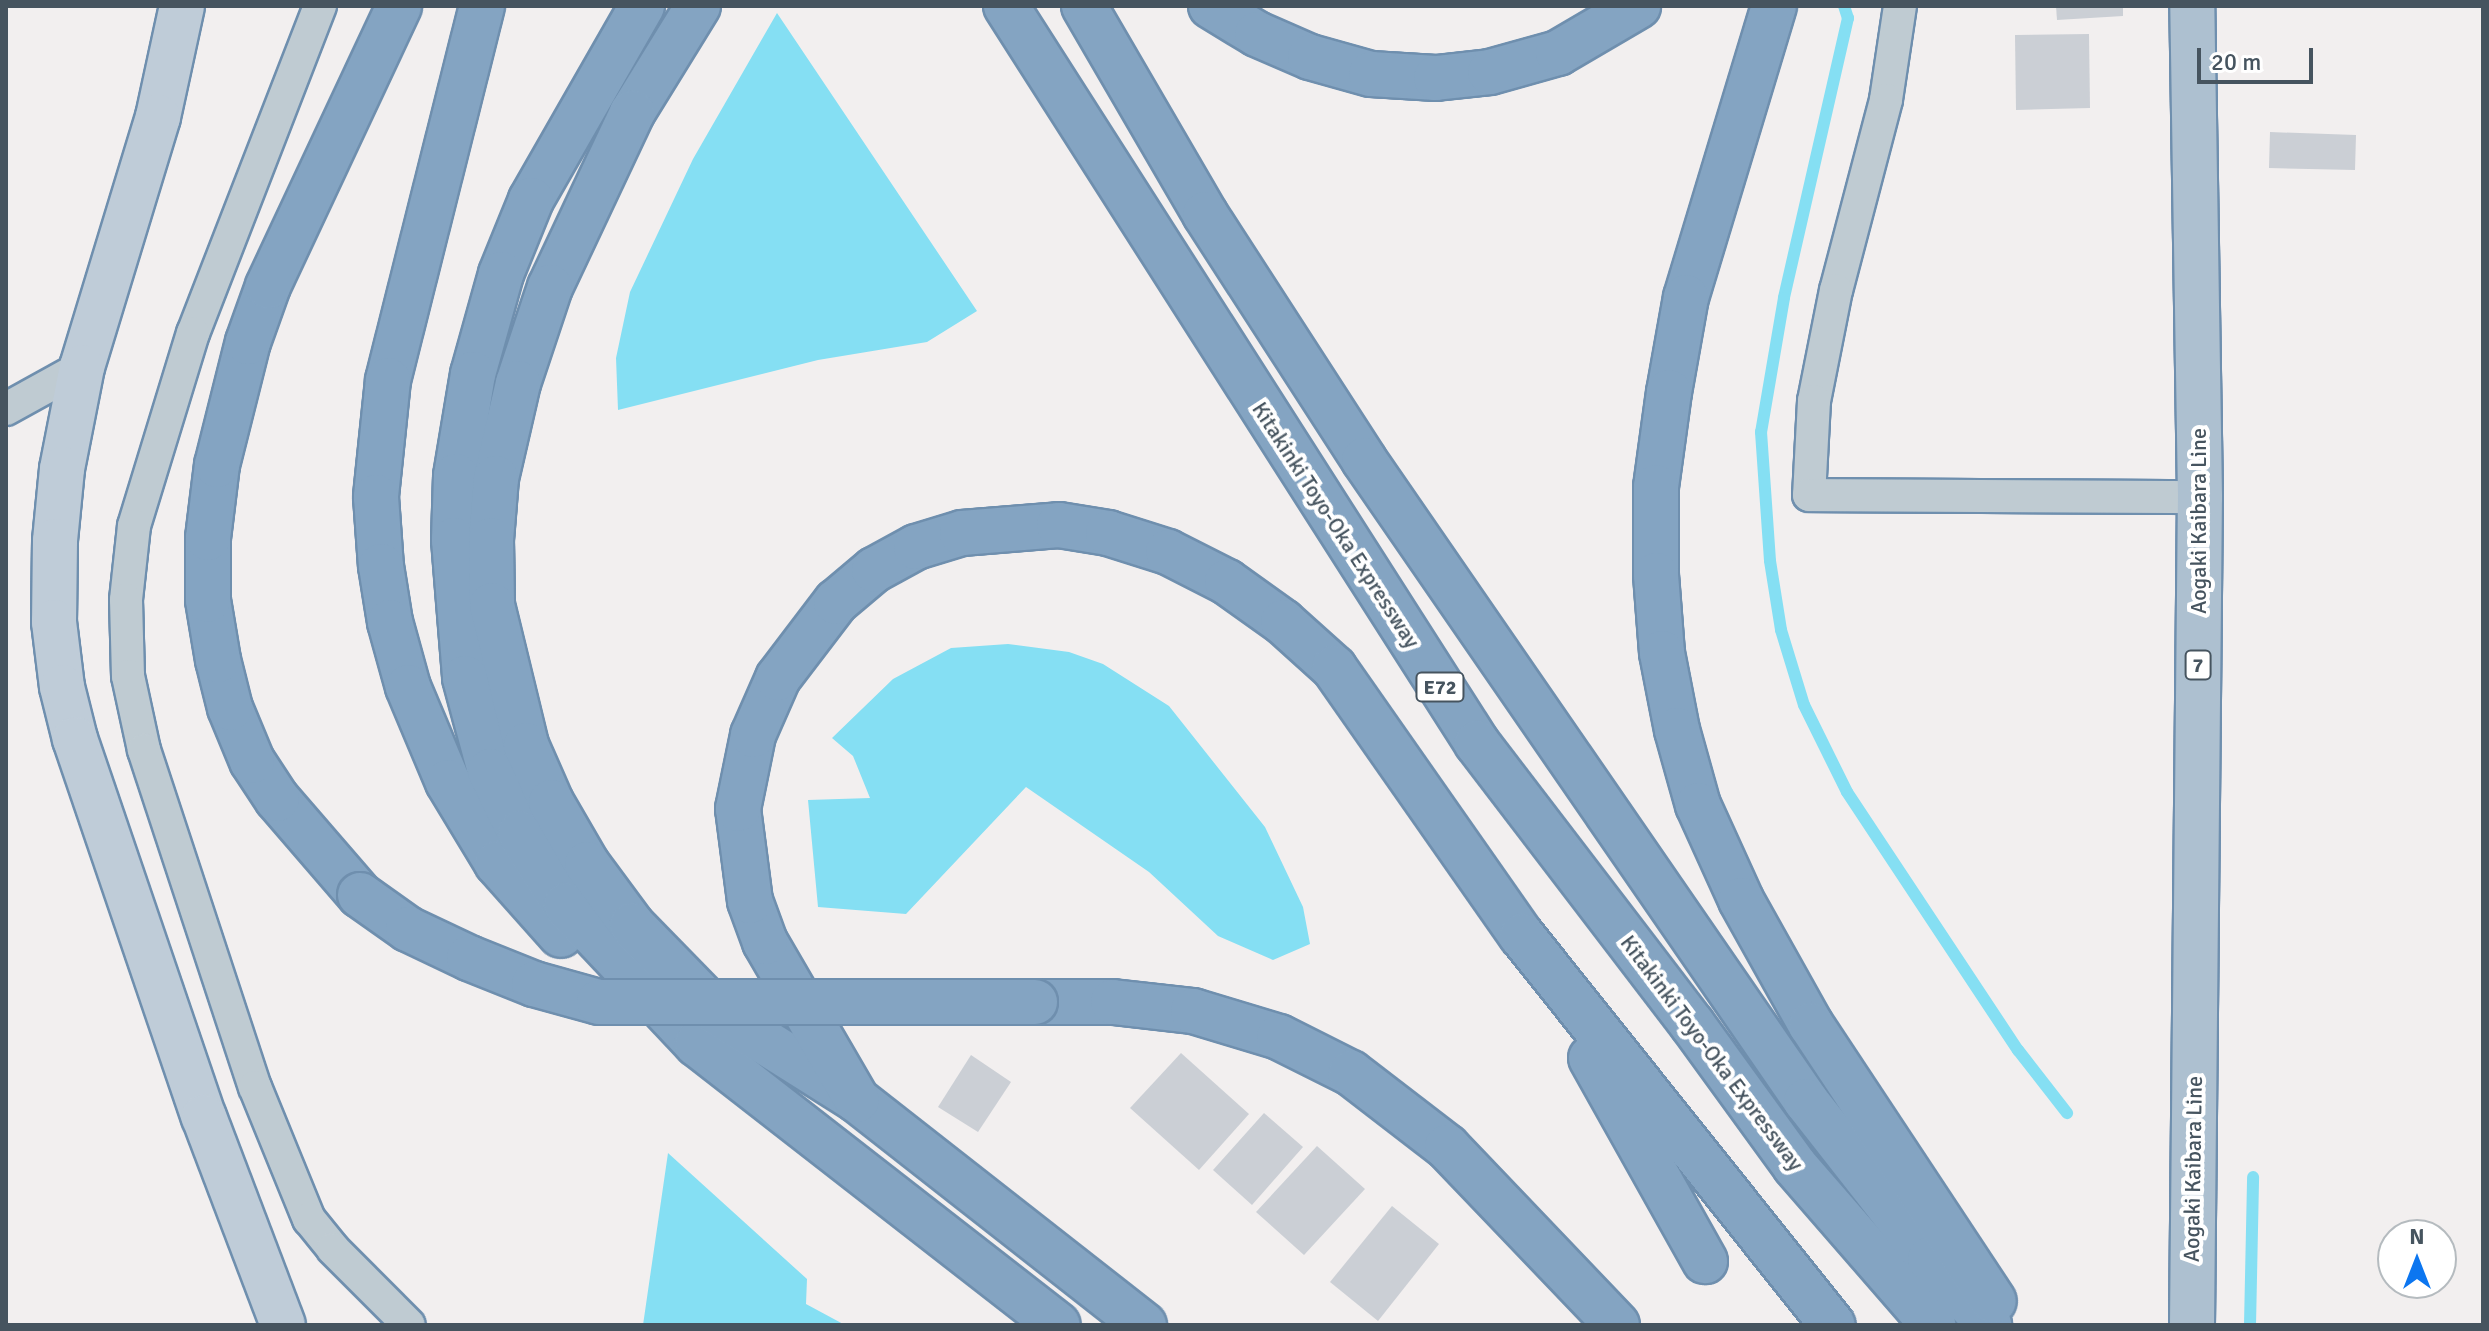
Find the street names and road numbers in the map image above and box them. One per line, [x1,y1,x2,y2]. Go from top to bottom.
street label: Kitakinki Toyo-Oka Expressway [1246,397,1426,653]
street label: Aogaki Kaibara Line [2186,428,2212,614]
road number: 7 [2184,649,2212,681]
road number: E72 [1414,671,1466,703]
street label: Kitakinki Toyo-Oka Expressway [1615,930,1809,1176]
street label: Aogaki Kaibara Line [2178,1076,2208,1262]

